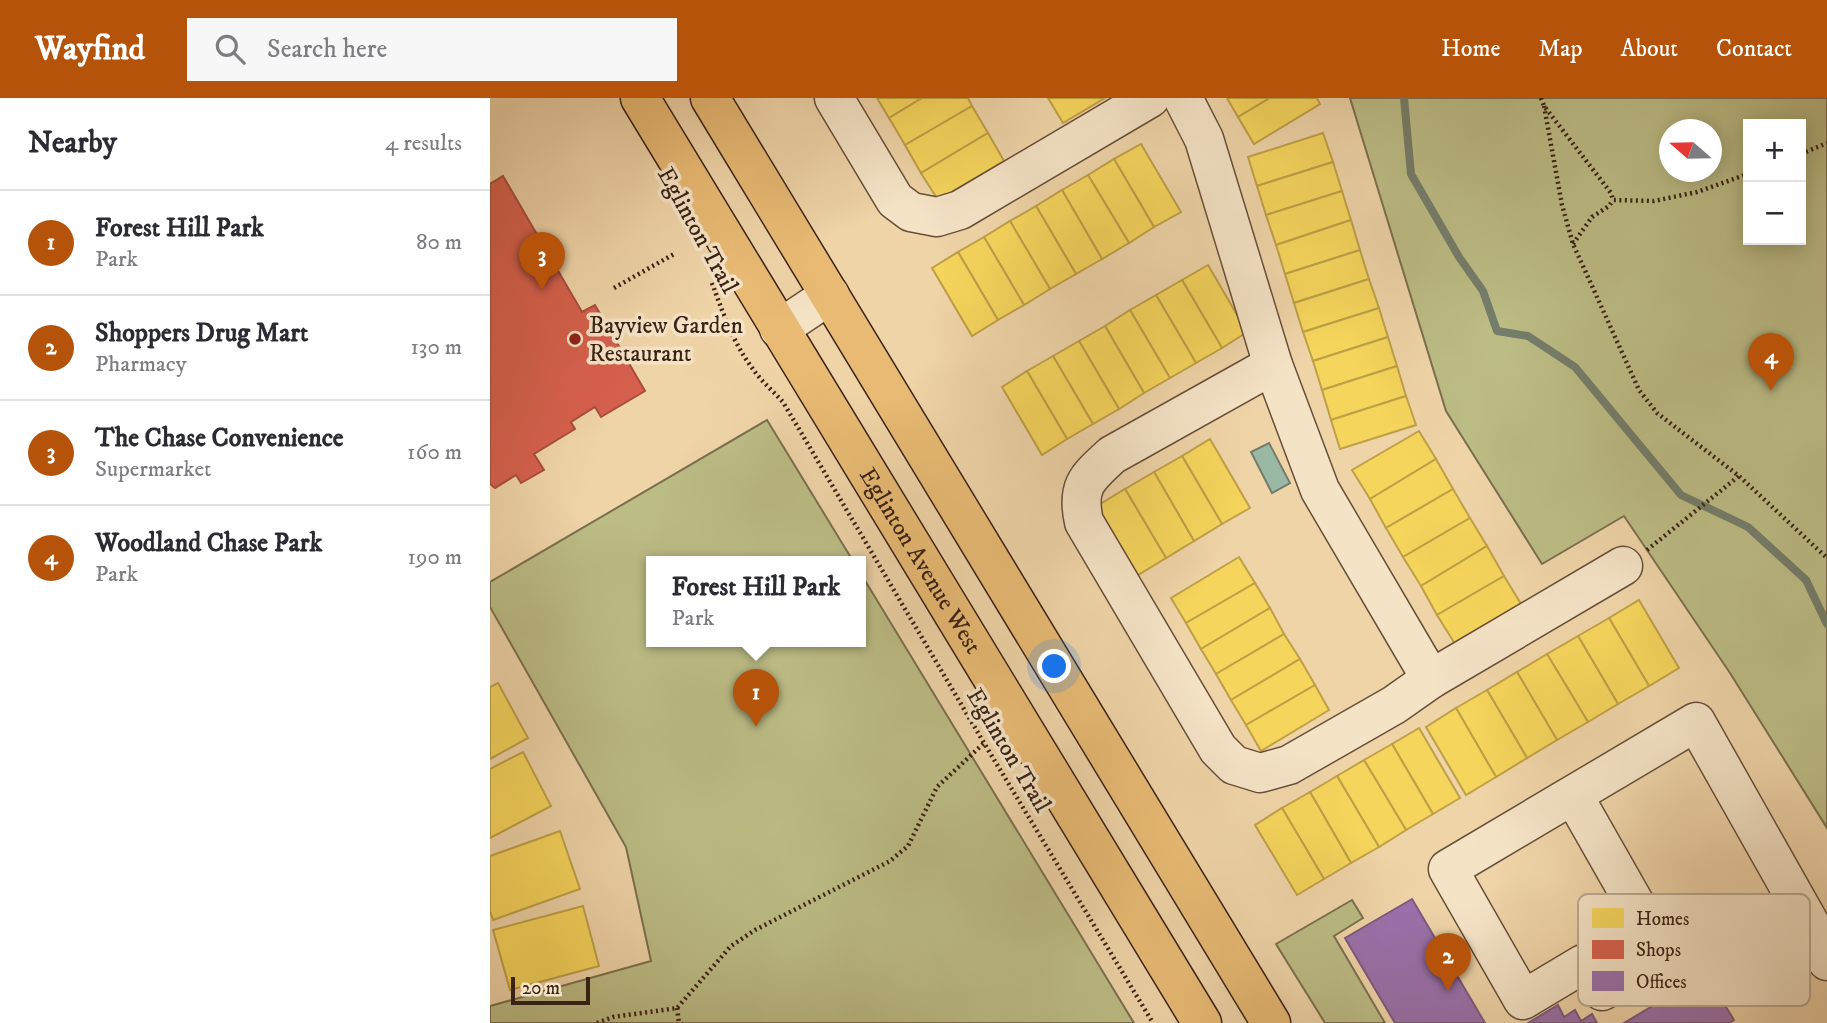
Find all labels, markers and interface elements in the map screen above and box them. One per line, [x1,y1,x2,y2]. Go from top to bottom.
search box [187,18,677,81]
text: Wayfind [35,29,145,70]
icon: search [211,30,249,68]
text: Search here [267,33,387,66]
text: Home [1441,34,1500,64]
text: Map [1538,34,1583,64]
text: About [1621,34,1678,64]
text: Contact [1716,34,1792,64]
north arrow [1659,119,1722,182]
map controls [1743,119,1806,245]
button: + [1743,119,1806,182]
text: Nearby [28,125,117,162]
text: 4 results [385,129,462,158]
street label: Eglinton Trail [650,162,745,300]
button: − [1743,182,1806,245]
text: Forest Hill Park [95,212,264,245]
text: 1 [47,228,55,257]
text: 80 m [416,228,462,257]
pin: 3 [519,232,565,290]
text: Park [95,245,138,274]
place label: Bayview Garden Restaurant [589,311,744,369]
text: Shoppers Drug Mart [95,317,308,350]
marker: Bayview Garden Restaurant [567,331,583,347]
text: 2 [45,333,57,362]
text: 130 m [410,333,462,362]
pin: 4 [1748,333,1794,391]
text: Pharmacy [95,350,187,379]
text: The Chase Convenience [95,422,344,455]
text: 3 [47,438,55,467]
text: 160 m [407,438,462,467]
text: Supermarket [95,455,211,484]
street label: Eglinton Avenue West [852,462,988,660]
text: Woodland Chase Park [95,527,322,560]
text: 4 [44,543,58,572]
text: 190 m [408,543,462,572]
popup [646,556,866,647]
text: Park [95,560,138,589]
text: Forest Hill Park [672,571,840,604]
text: Park [672,604,714,633]
your location [1037,649,1071,683]
pin: 1 [733,669,779,727]
street label: Eglinton Trail [959,683,1057,819]
legend [1578,894,1810,1006]
text: Homes [1636,908,1689,931]
pin: 2 [1425,933,1471,991]
text: Shops [1636,939,1681,962]
text: Offices [1636,971,1687,994]
scale bar [511,974,590,1006]
text: 20 m [522,977,560,1000]

